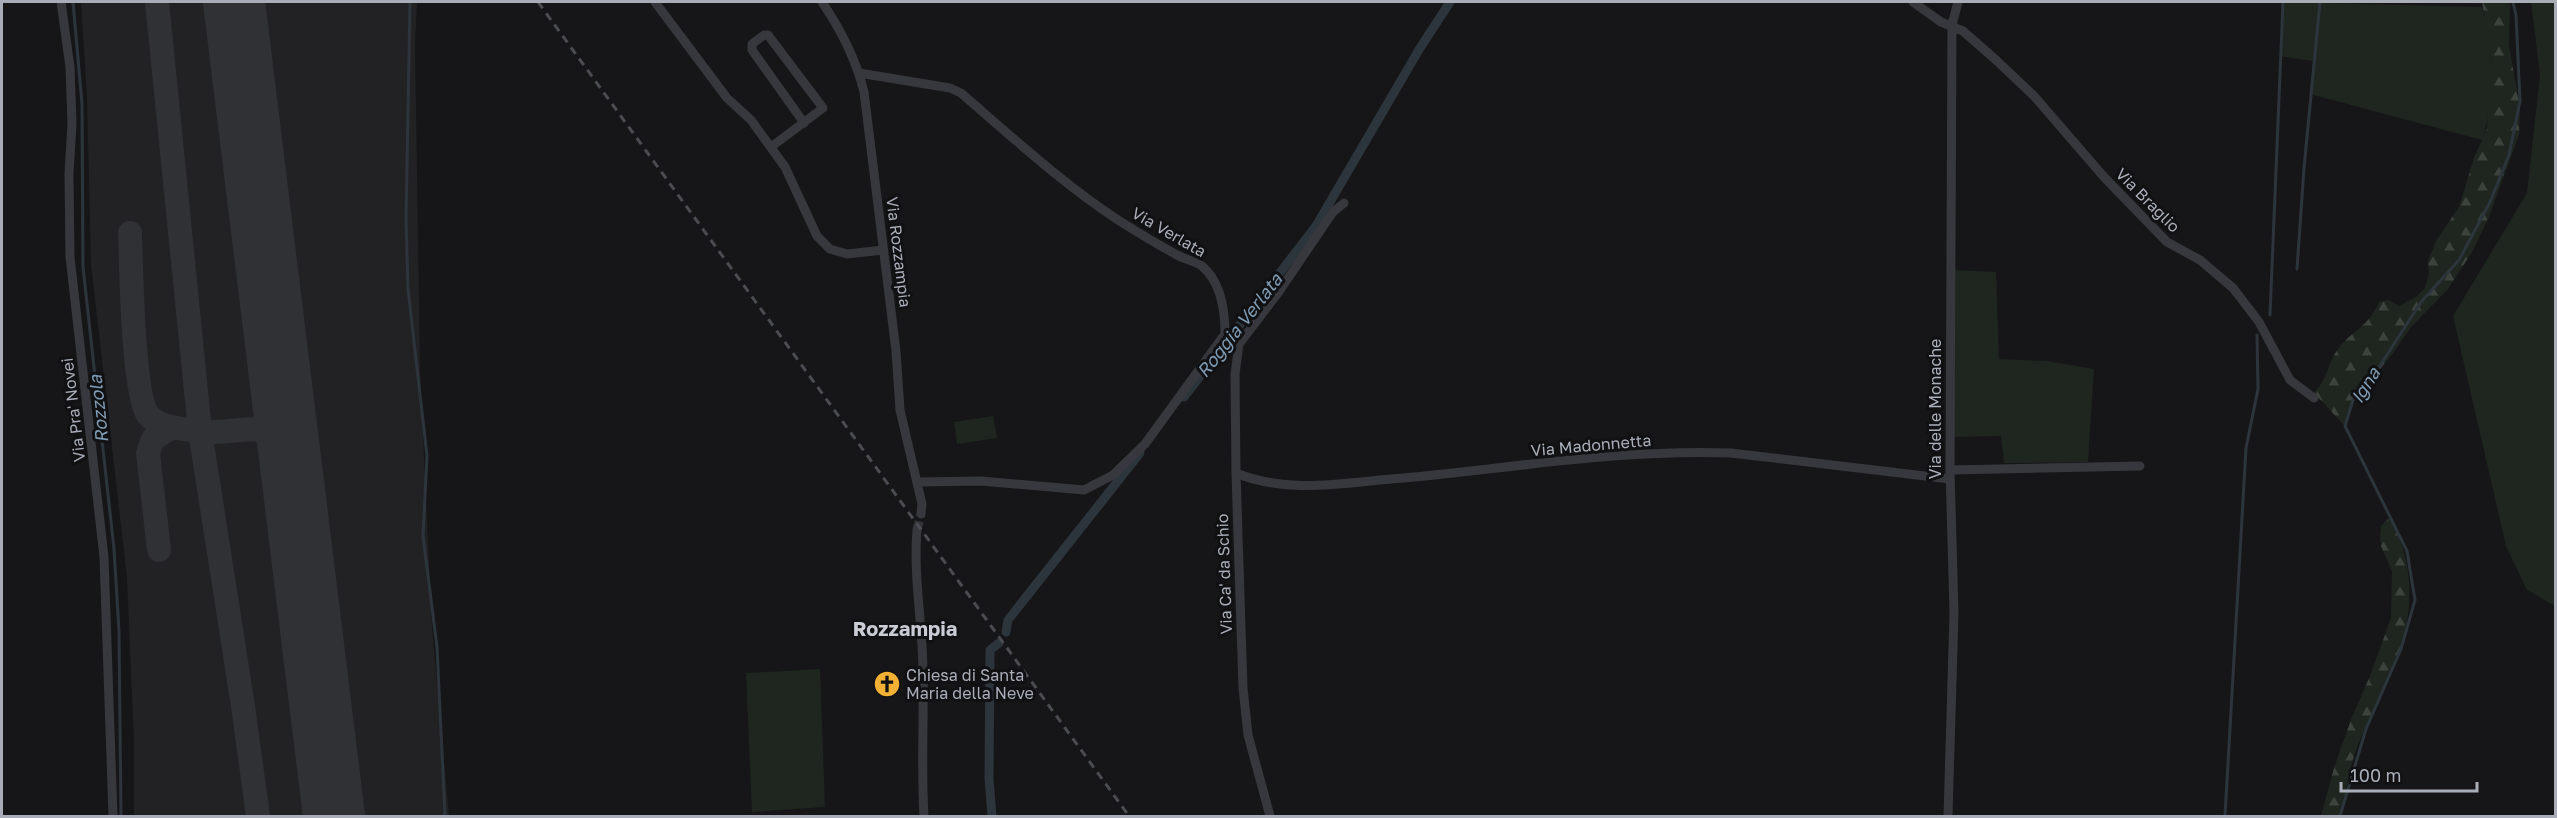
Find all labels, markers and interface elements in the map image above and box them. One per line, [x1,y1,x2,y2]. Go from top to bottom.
street label: Via Braglio [2112,164,2184,236]
street label: Via Rozzampia [882,196,916,308]
street label: Via Verlata [1128,203,1210,261]
water label: Roggia Verlata [1192,268,1287,381]
street label: Via delle Monache [1925,339,1945,479]
street label: Via Pra' Novei [57,357,89,463]
water label: Igna [2346,362,2385,407]
water label: Rozzola [83,373,113,444]
street label: Via Madonnetta [1530,430,1652,460]
street label: Via Ca' da Schio [1212,513,1236,635]
district label: Rozzampia [853,616,957,640]
place label: Chiesa di Santa Maria della Neve [906,665,1034,703]
church icon: Chiesa di Santa Maria della Neve [872,669,902,699]
scale bar [2341,755,2478,793]
text: 100 m [2350,764,2401,786]

